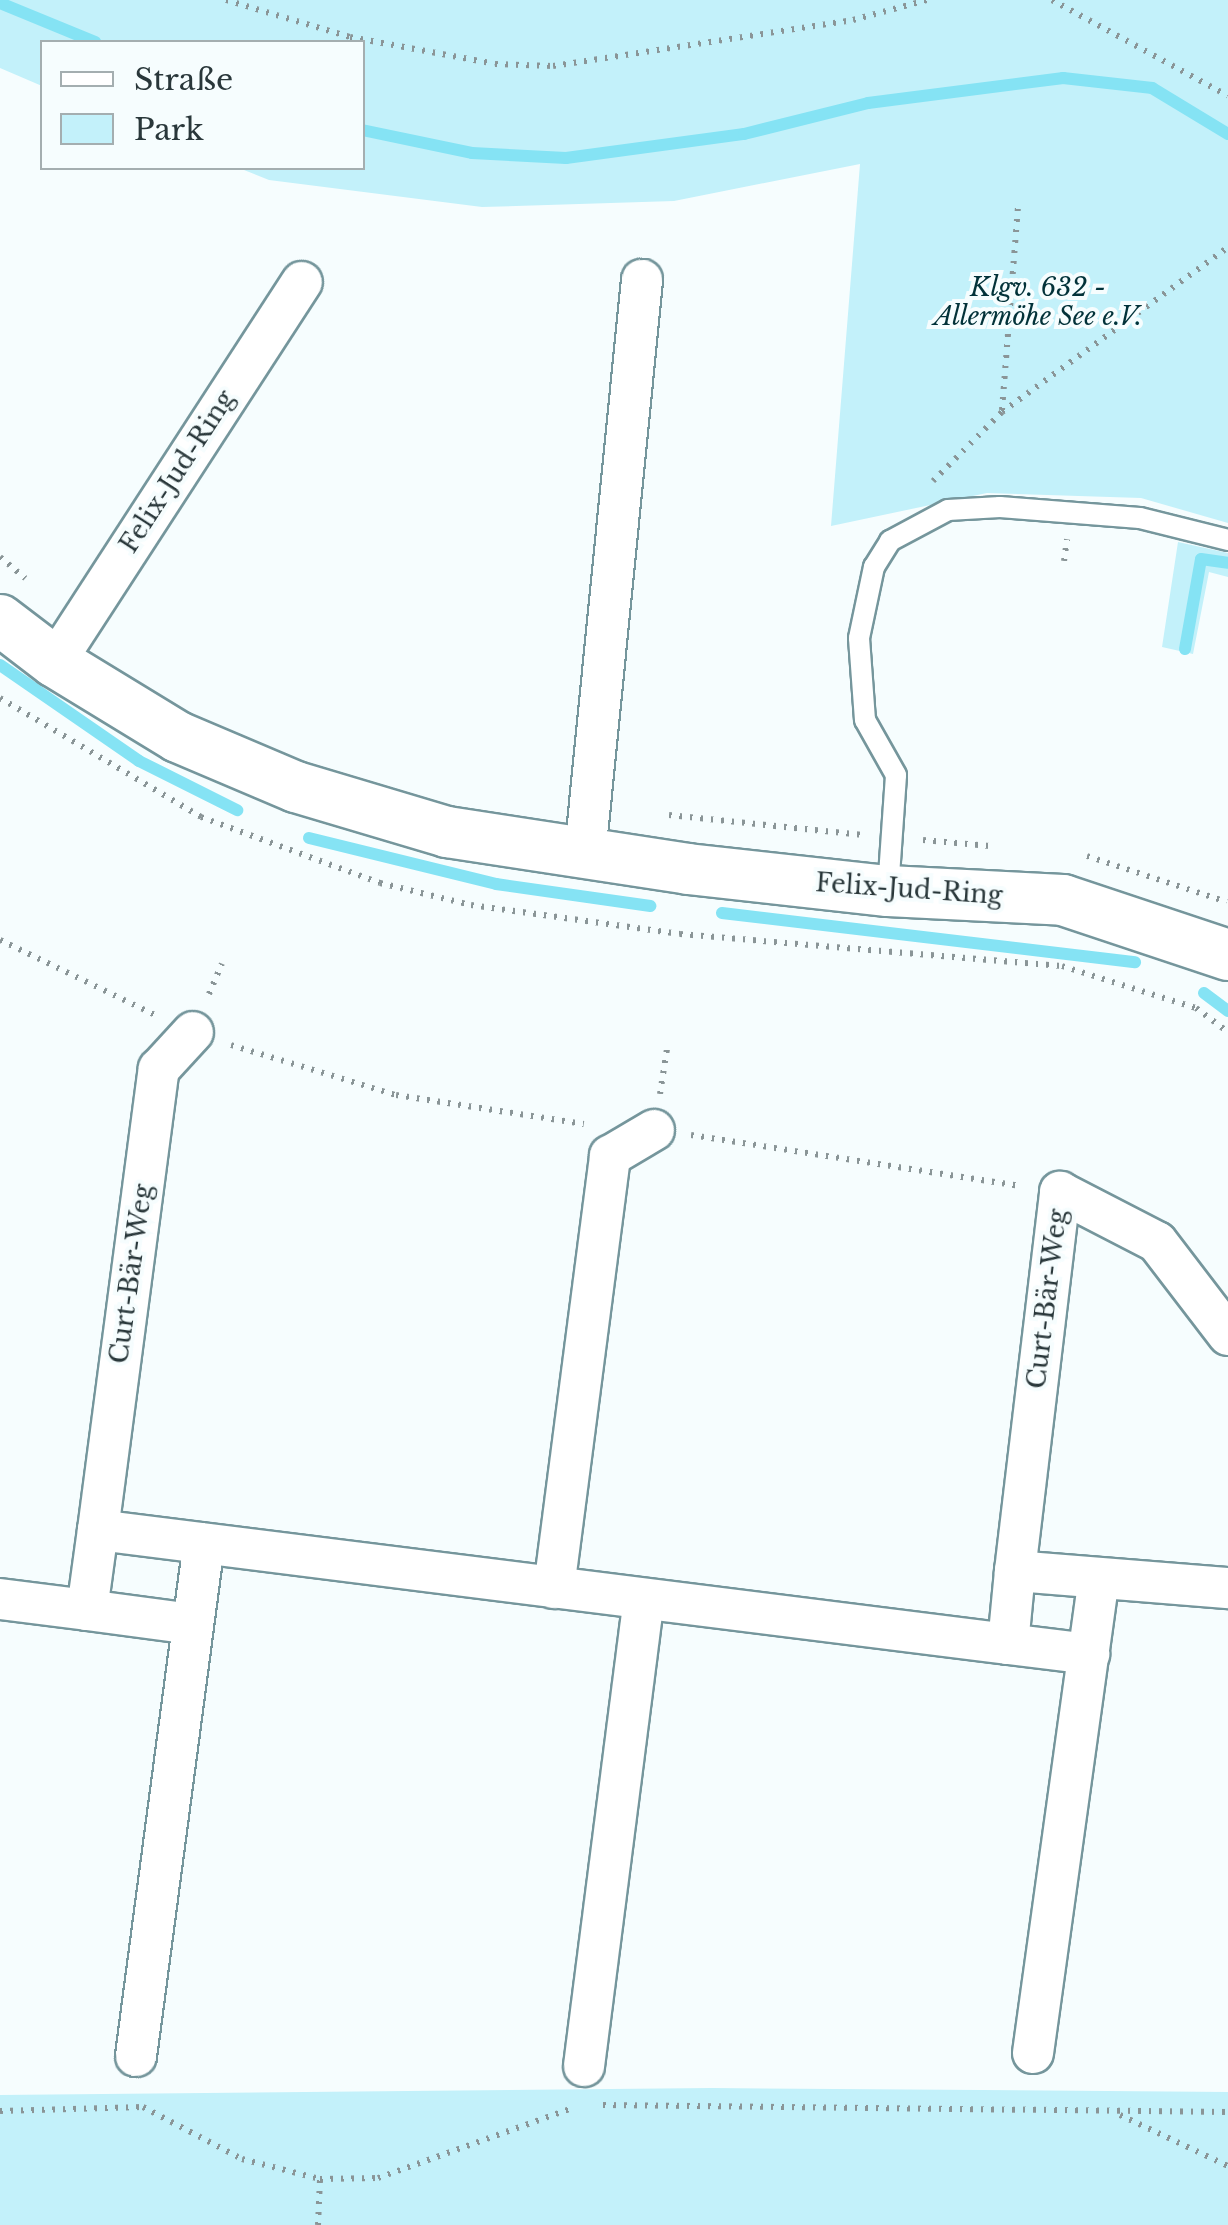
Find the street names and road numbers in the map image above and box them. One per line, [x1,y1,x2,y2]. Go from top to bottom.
street label: Felix-Jud-Ring [114,385,242,559]
street label: Felix-Jud-Ring [814,868,1004,912]
street label: Curt-Bär-Weg [105,1182,159,1366]
street label: Curt-Bär-Weg [1022,1207,1074,1391]

